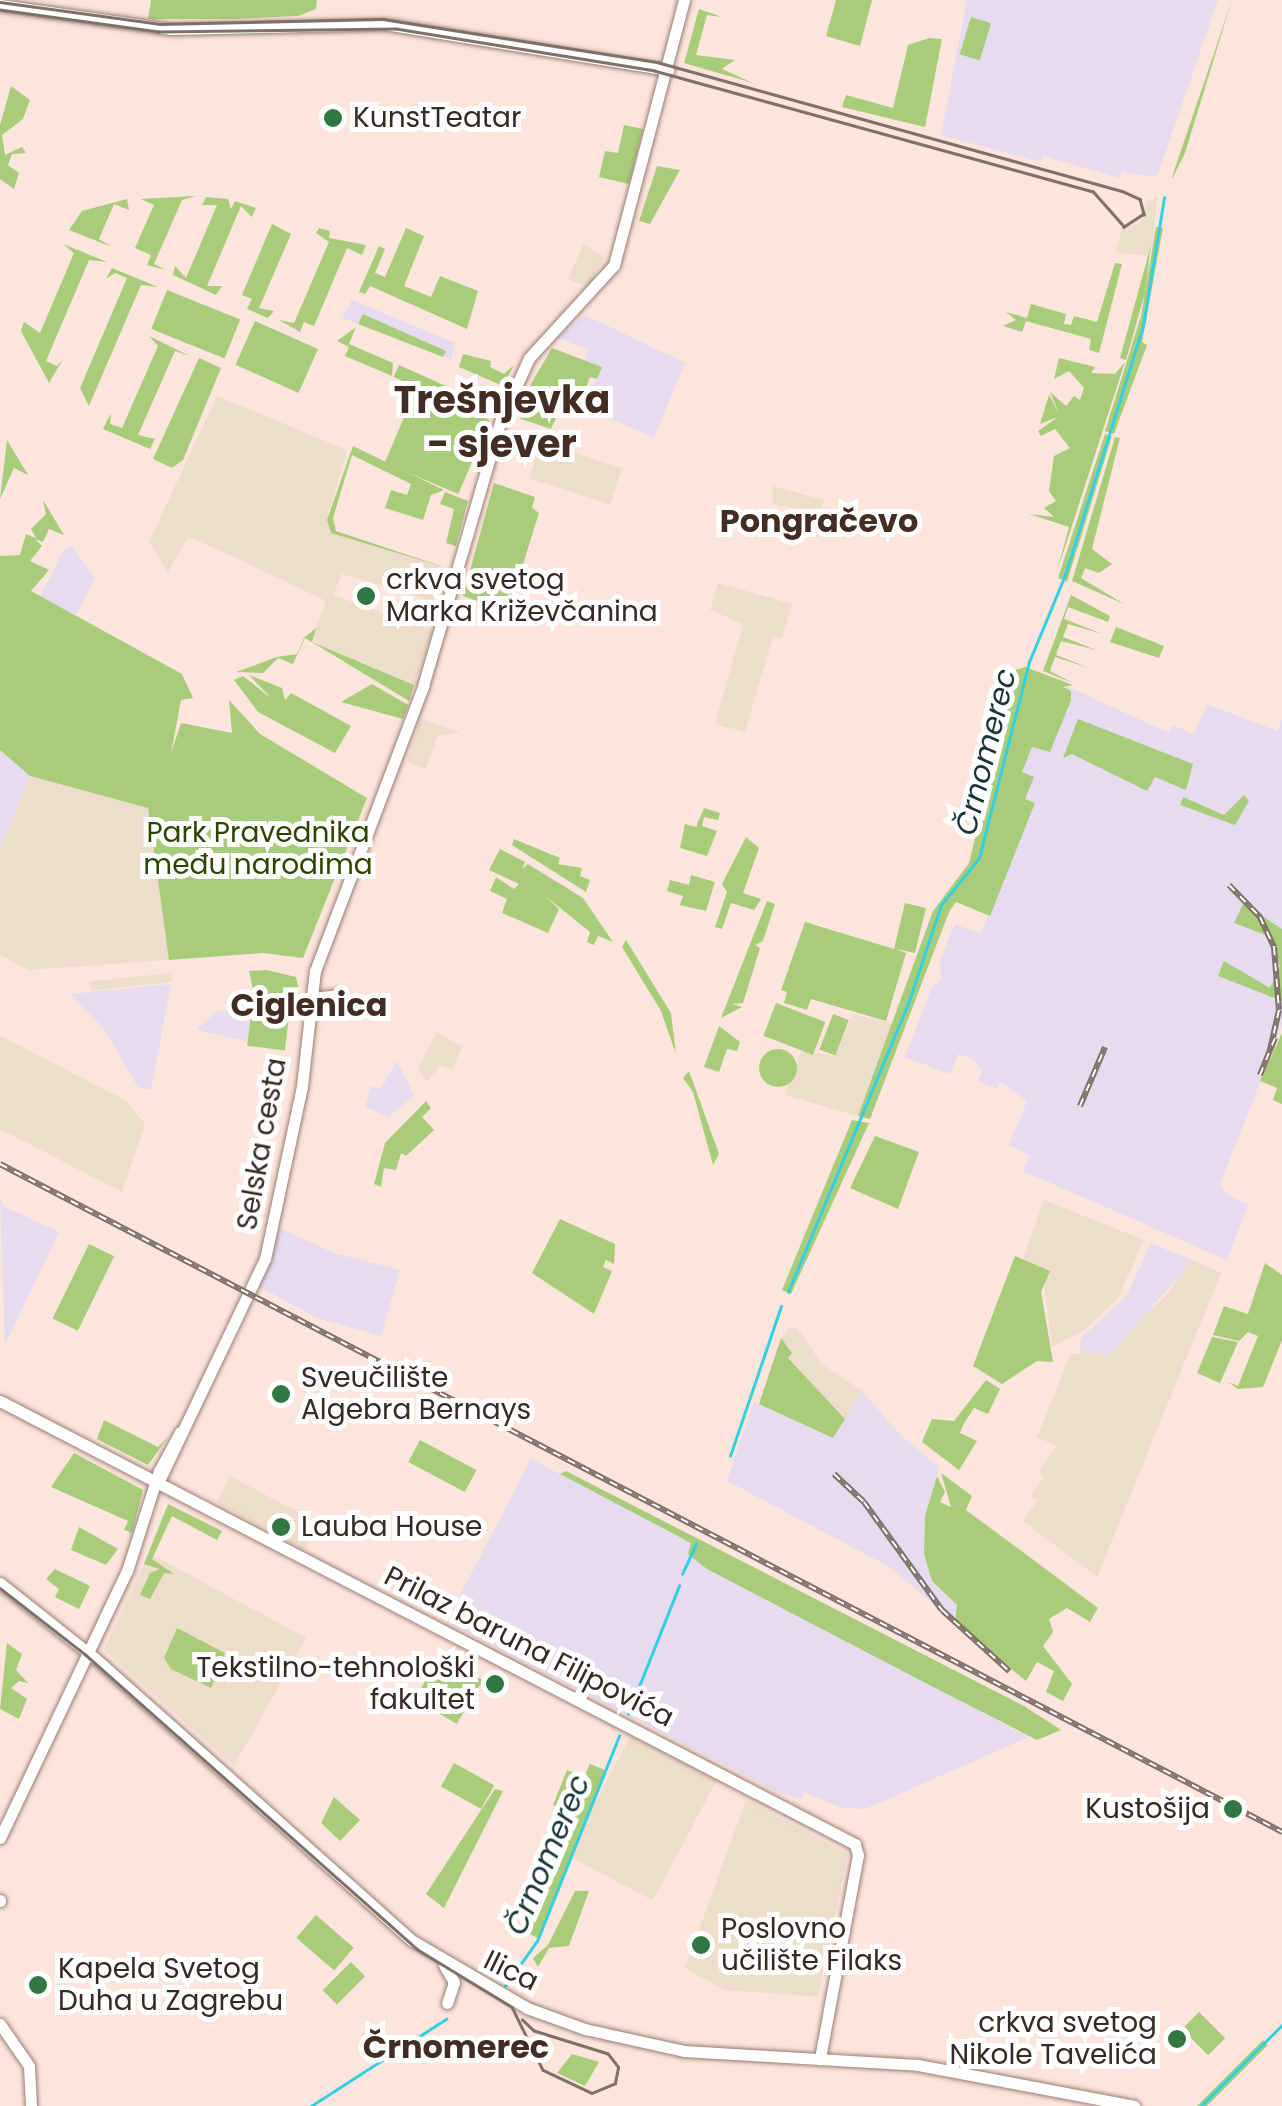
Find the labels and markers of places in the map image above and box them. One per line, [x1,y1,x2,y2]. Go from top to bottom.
place label: KunstTeatar [353,101,521,135]
marker: KunstTeatar [322,107,344,129]
place label: crkva svetog Marka Križevčanina [386,563,658,629]
marker: crkva svetog Marka Križevčanina [355,585,377,607]
place label: Sveučilište Algebra Bernays [301,1361,531,1427]
marker: Sveučilište Algebra Bernays [270,1383,292,1405]
place label: Lauba House [301,1510,482,1544]
marker: Lauba House [270,1516,292,1538]
place label: Tekstilno-tehnološki fakultet [196,1651,475,1717]
marker: Tekstilno-tehnološki fakultet [484,1673,506,1695]
place label: Kustošija [1085,1792,1210,1826]
marker: Kustošija [1220,1796,1246,1822]
place label: Poslovno učilište Filaks [721,1912,902,1978]
marker: Poslovno učilište Filaks [690,1934,712,1956]
place label: Kapela Svetog Duha u Zagrebu [58,1952,283,2018]
marker: Kapela Svetog Duha u Zagrebu [27,1974,49,1996]
place label: crkva svetog Nikole Tavelića [950,2006,1157,2072]
marker: crkva svetog Nikole Tavelića [1166,2028,1188,2050]

